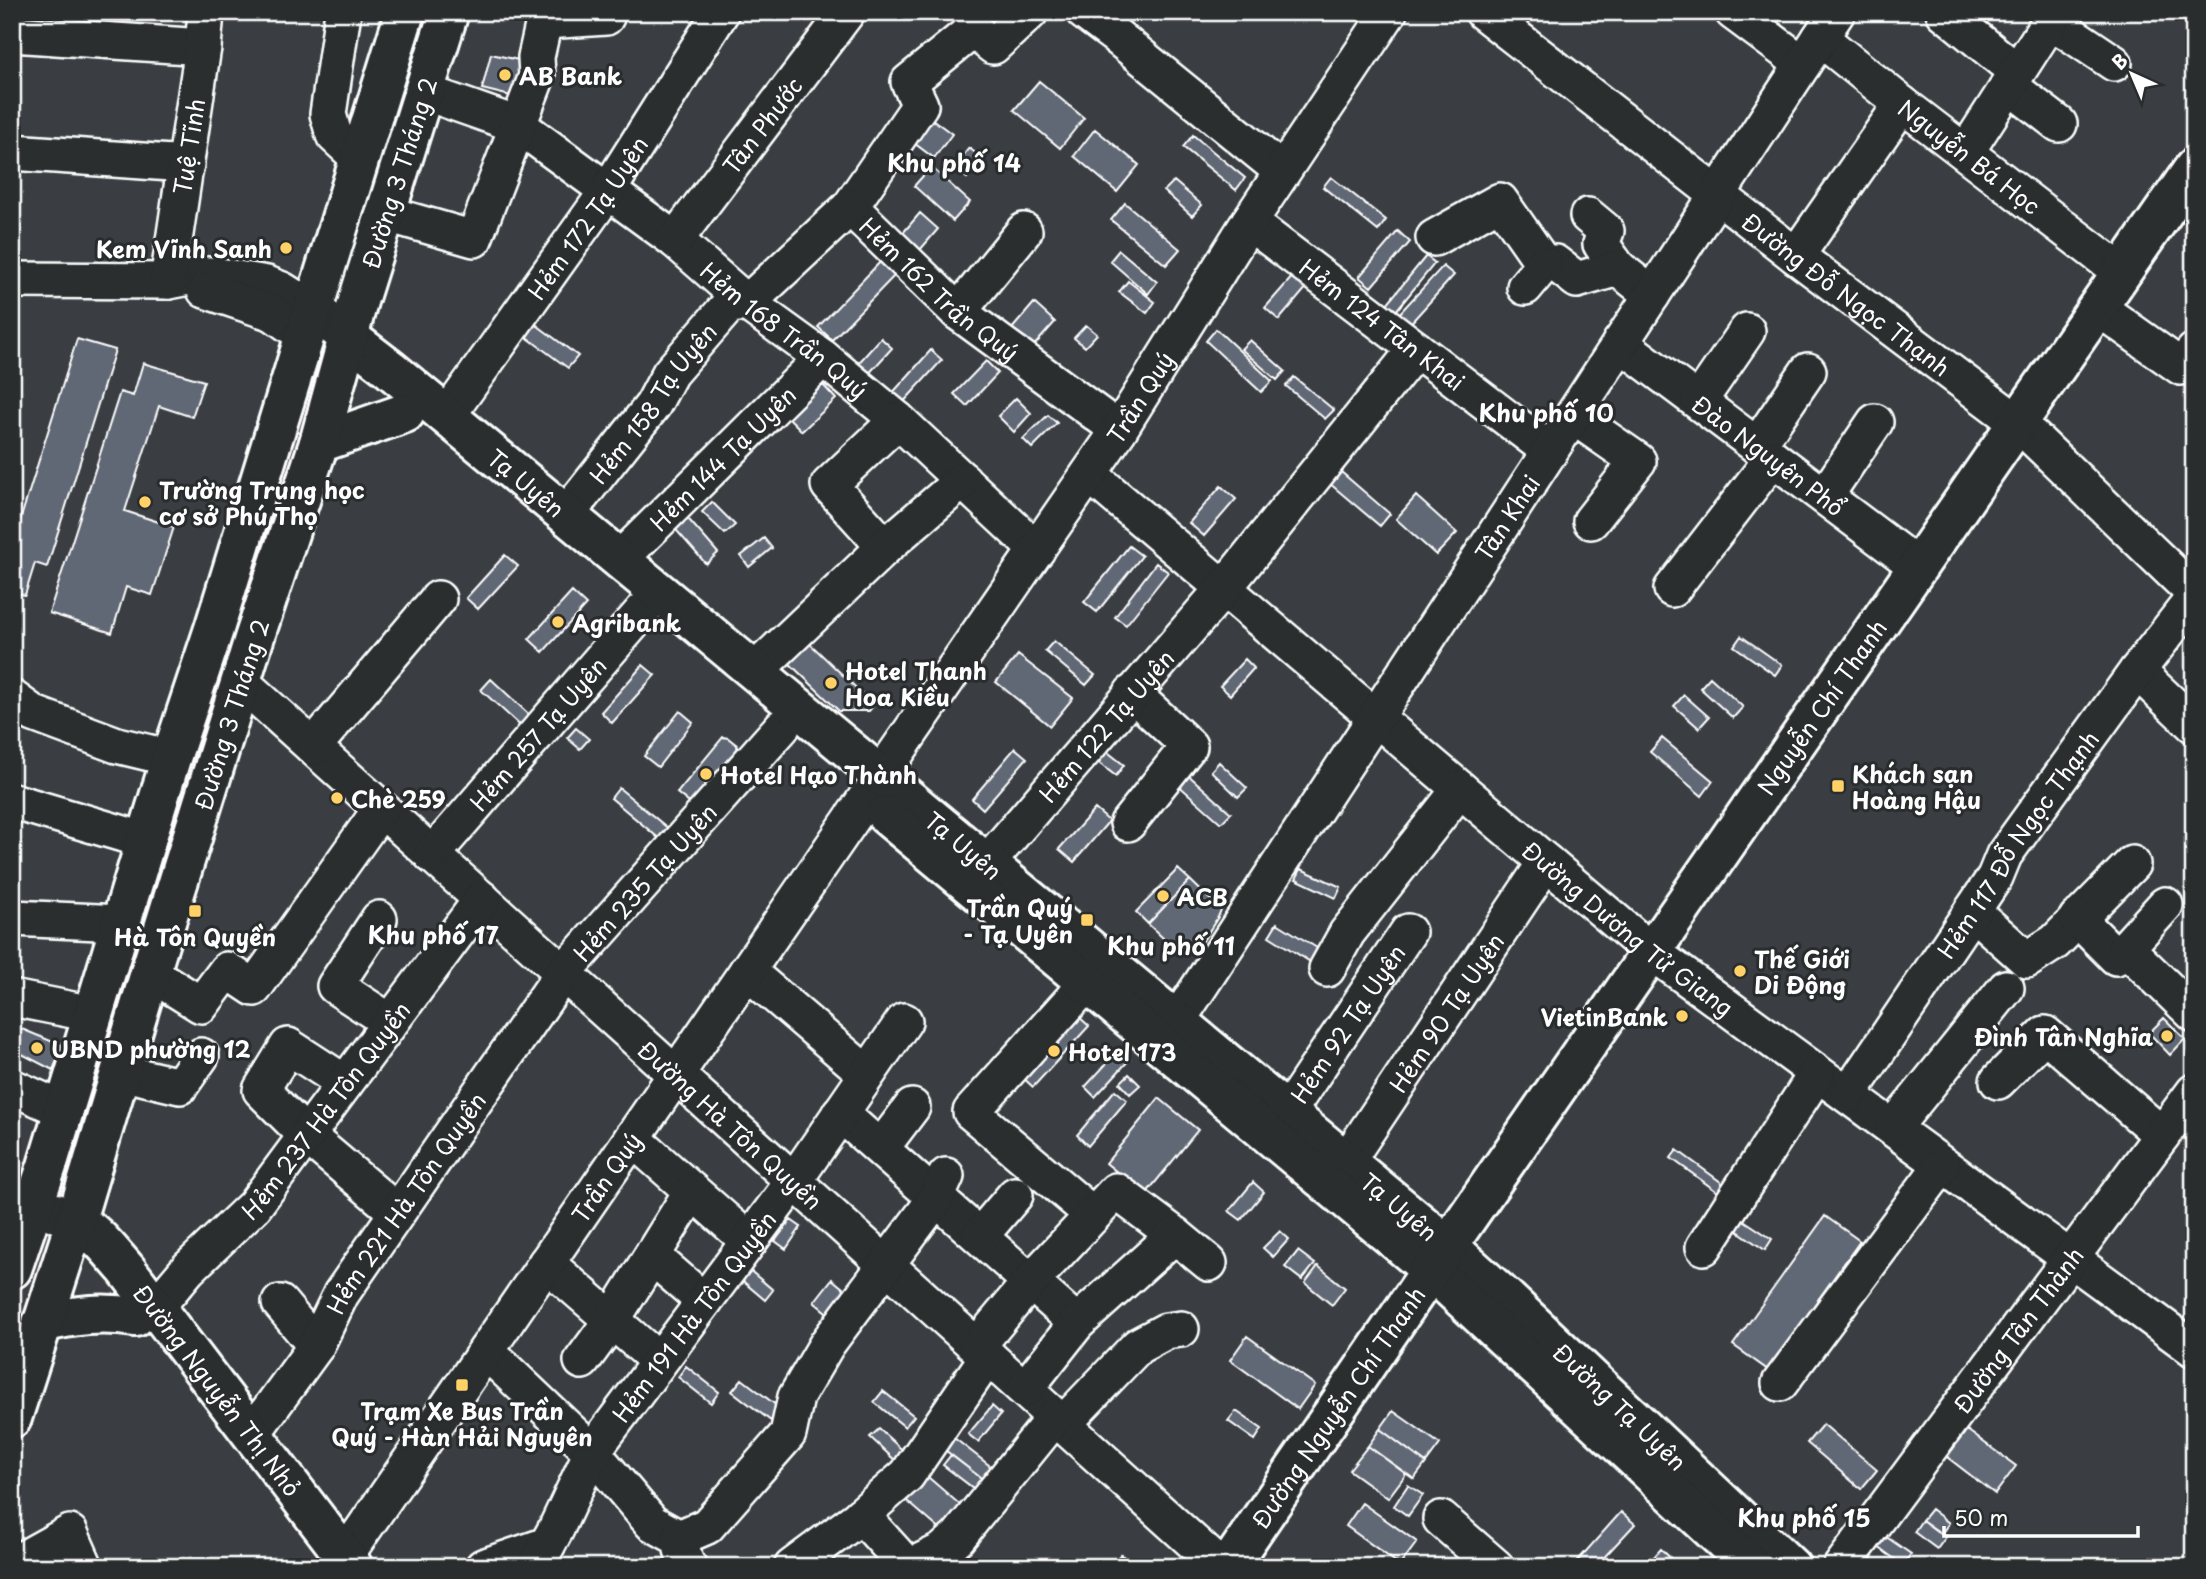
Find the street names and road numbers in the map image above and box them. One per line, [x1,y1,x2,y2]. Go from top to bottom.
street label: Tân Phước [713,69,810,181]
street label: Đường 3 Tháng 2 [352,73,445,273]
street label: Nguyễn Bá Học [1892,90,2049,222]
street label: Tuệ Tĩnh [164,96,213,197]
street label: Hẻm 172 Tạ Uyên [518,129,656,306]
street label: Đường Đỗ Ngọc Thạnh [1735,203,1958,384]
street label: Hẻm 162 Trần Quý [852,208,1027,369]
street label: Hẻm 124 Tân Khai [1293,249,1473,398]
street label: Hẻm 168 Trần Quý [693,253,876,406]
street label: Hẻm 158 Tạ Uyên [580,314,724,491]
street label: Trần Quý [1097,344,1182,450]
street label: Hẻm 144 Tạ Uyên [641,377,803,538]
street label: Đào Nguyên Phổ [1685,386,1853,524]
street label: Tạ Uyên [481,440,573,525]
street label: Tân Khai [1466,467,1548,567]
street label: Nguyễn Chí Thanh [1748,612,1894,802]
street label: Đường 3 Tháng 2 [184,614,277,814]
street label: Hẻm 122 Tạ Uyên [1030,641,1182,809]
street label: Hẻm 257 Tạ Uyên [461,648,614,818]
street label: Hẻm 117 Đỗ Ngọc Thạnh [1928,723,2106,965]
street label: Hẻm 235 Tạ Uyên [564,795,724,969]
street label: Tạ Uyên [918,802,1010,887]
street label: Đường Dương Tử Giang [1515,832,1741,1024]
street label: Hẻm 90 Tạ Uyên [1380,925,1512,1099]
street label: Hẻm 92 Tạ Uyên [1281,937,1413,1110]
street label: Hẻm 237 Hà Tôn Quyền [233,994,418,1227]
street label: Đường Hà Tôn Quyền [631,1032,831,1217]
street label: Hẻm 221 Hà Tôn Quyền [317,1084,493,1319]
street label: Trần Quý [562,1125,649,1229]
street label: Tạ Uyên [1353,1164,1446,1249]
street label: Hẻm 191 Hà Tôn Quyền [603,1203,784,1429]
street label: Đường Tân Thành [1944,1239,2091,1420]
street label: Đường Nguyễn Thị Nhỏ [126,1276,310,1503]
street label: Đường Nguyễn Chí Thanh [1242,1279,1433,1535]
street label: Đường Tạ Uyên [1546,1334,1695,1478]

